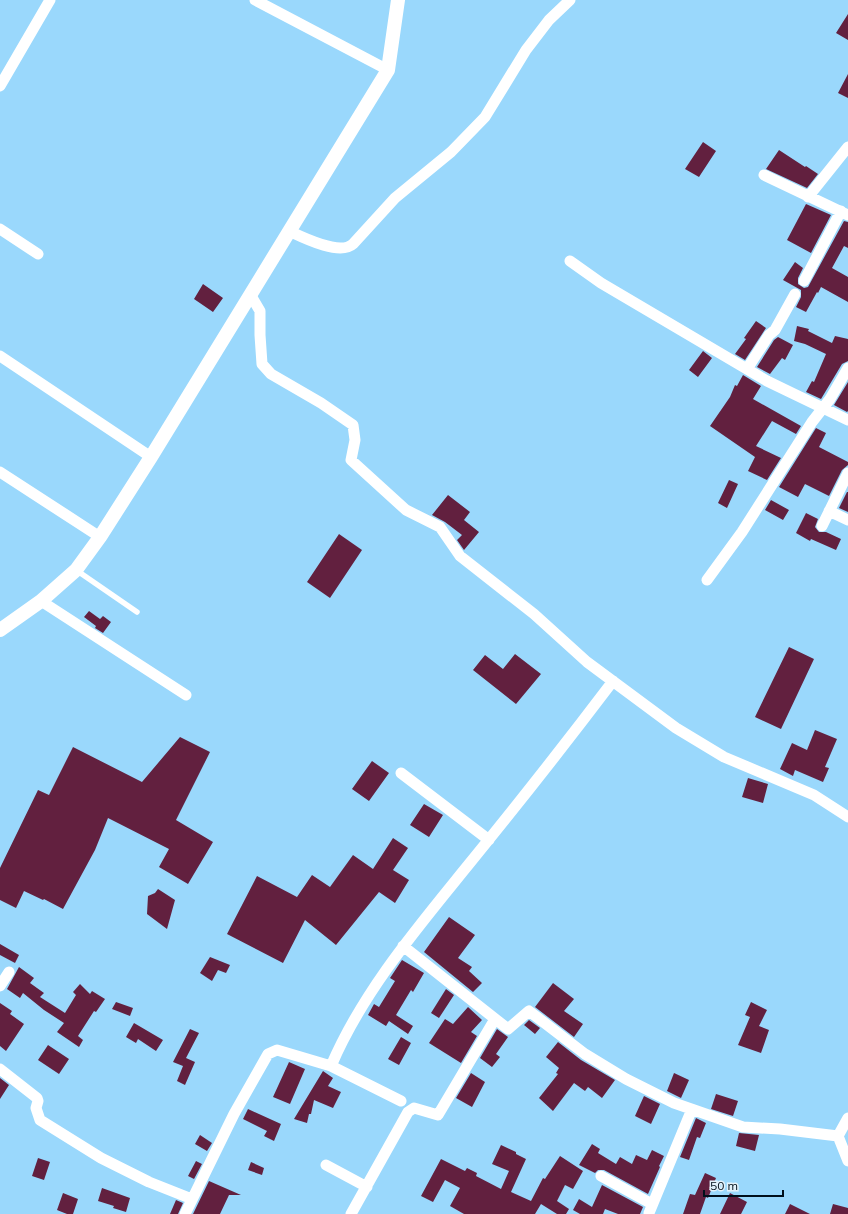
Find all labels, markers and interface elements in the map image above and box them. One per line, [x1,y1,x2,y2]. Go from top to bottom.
scale bar [704,1172,783,1198]
text: 50 m [710,1178,738,1193]

